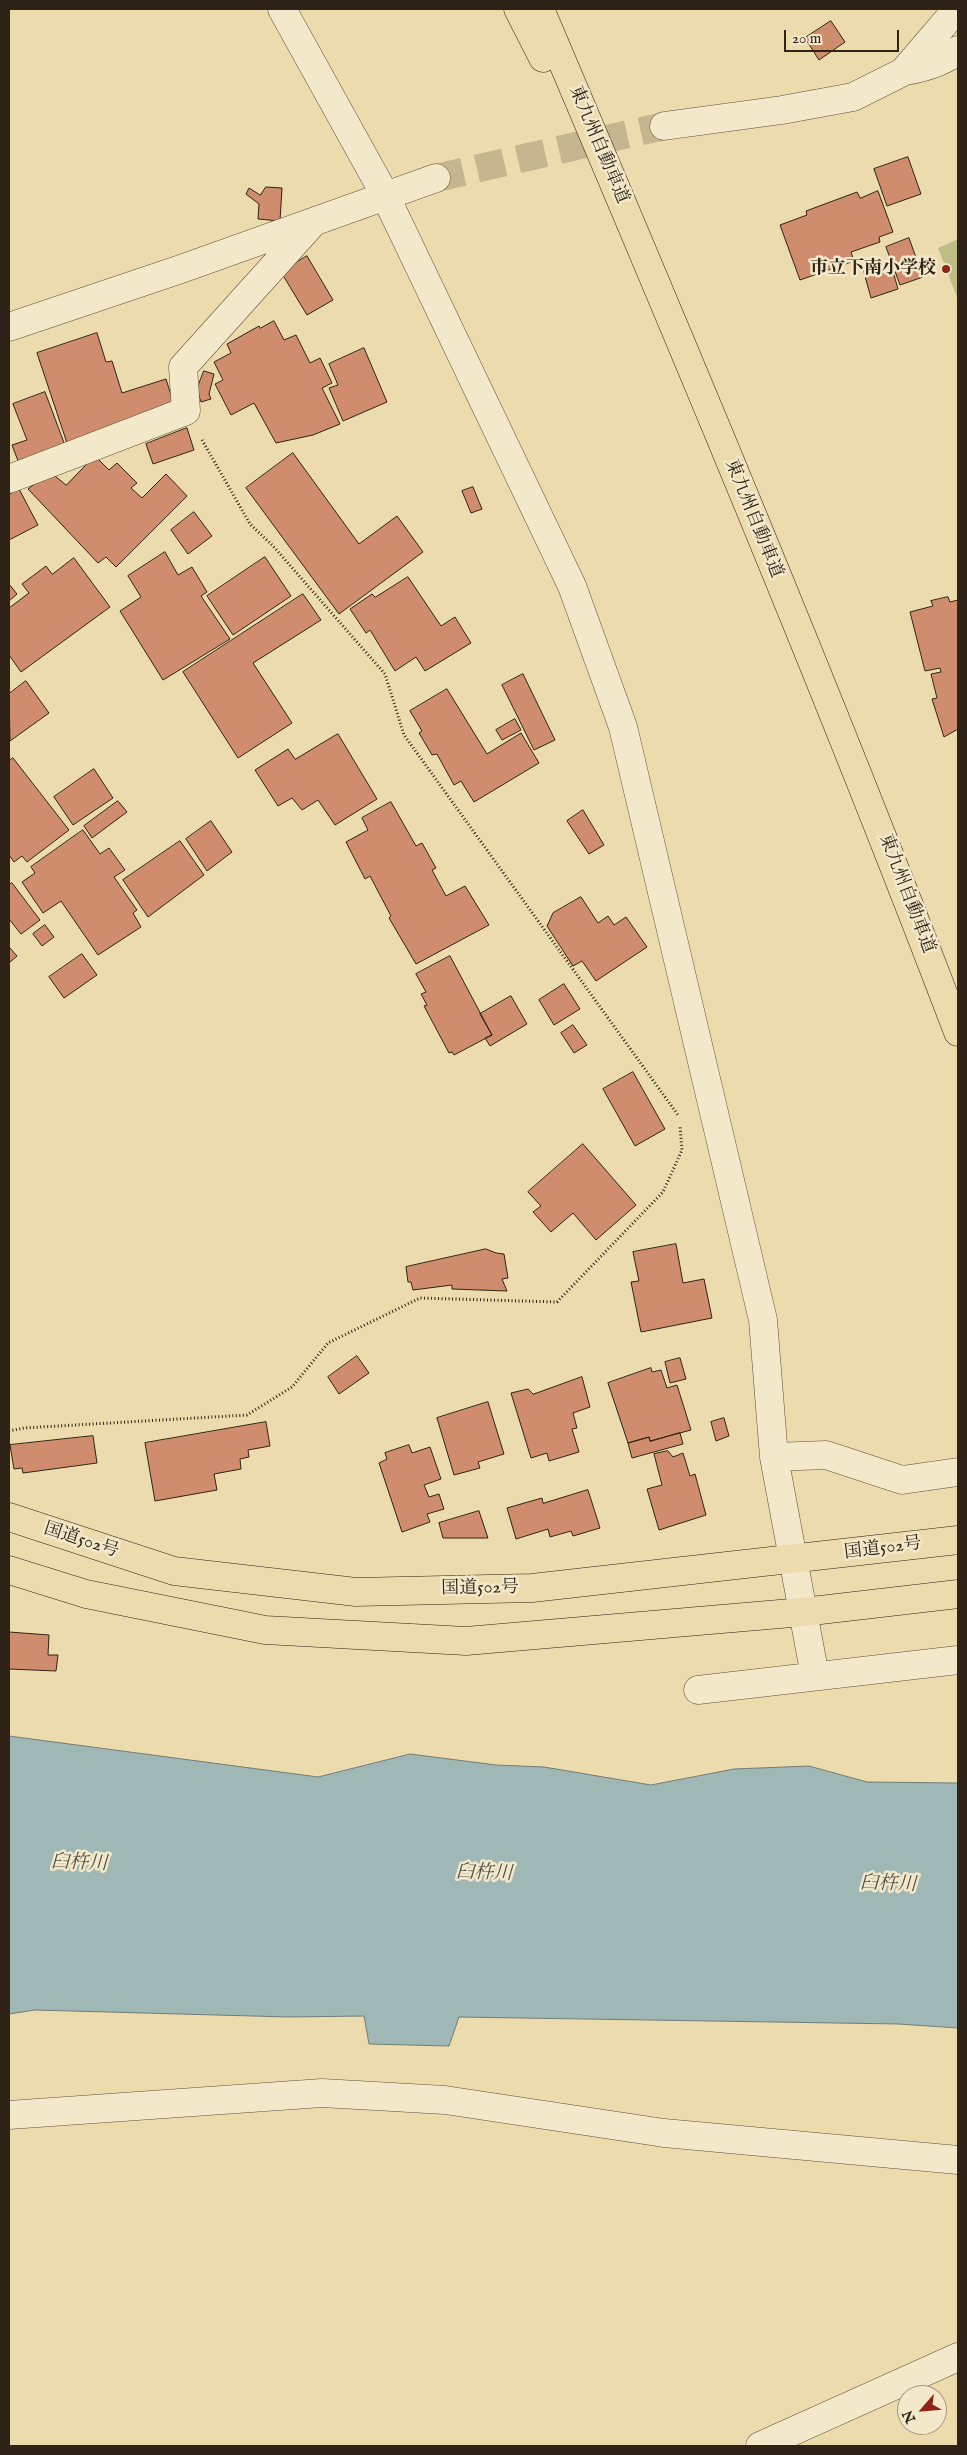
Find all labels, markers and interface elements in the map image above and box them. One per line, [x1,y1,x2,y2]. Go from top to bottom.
scale bar [787,20,902,52]
text: 20 m [792,29,821,48]
street label: 東九州自動車道 [563,83,633,207]
place label: 市立下南小学校 [810,258,936,280]
marker: 市立下南小学校 [940,263,952,275]
street label: 東九州自動車道 [719,457,787,581]
street label: 東九州自動車道 [873,831,939,957]
street label: 国道502号 [41,1519,121,1563]
street label: 国道502号 [843,1534,923,1564]
street label: 国道502号 [441,1578,519,1600]
water label: 臼杵川 [50,1852,108,1876]
water label: 臼杵川 [455,1862,513,1886]
water label: 臼杵川 [859,1873,917,1897]
north arrow [897,2385,947,2435]
text: N [899,2407,920,2426]

